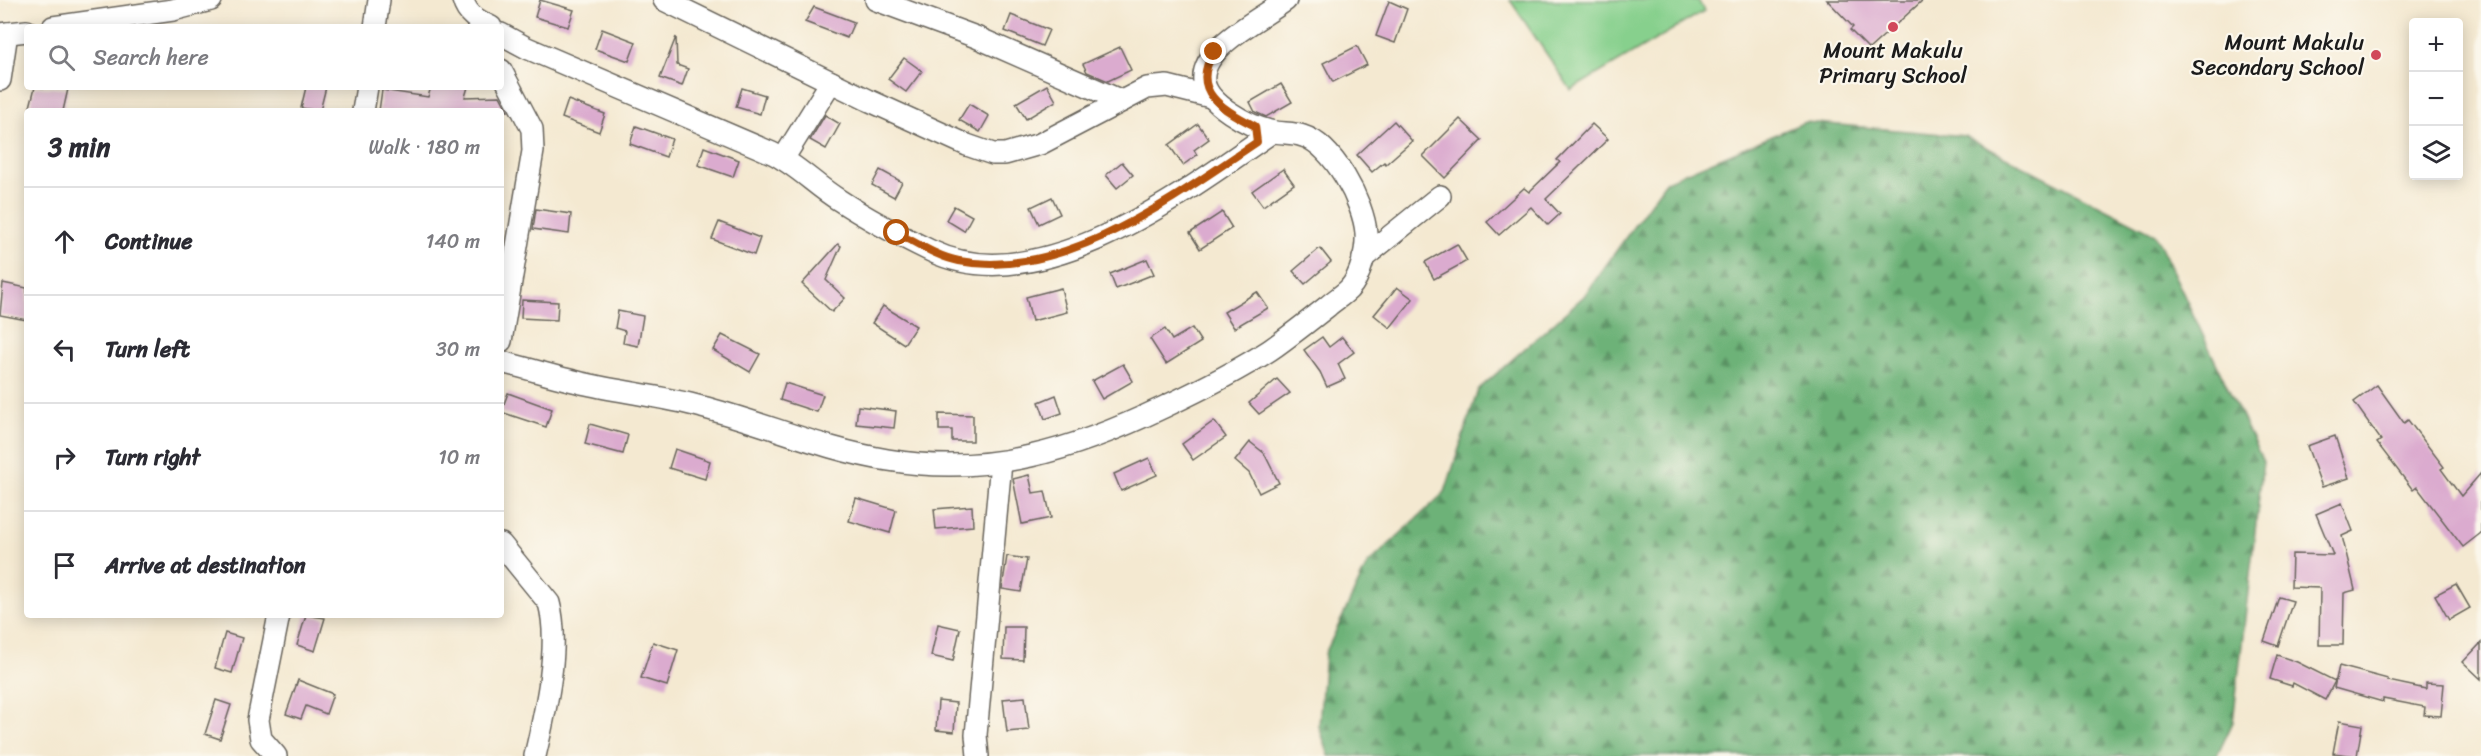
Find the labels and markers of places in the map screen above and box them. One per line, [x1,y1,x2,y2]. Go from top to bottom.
marker: Mount Makulu Primary School [1886,20,1900,34]
place label: Mount Makulu Secondary School [2191,23,2365,87]
place label: Mount Makulu Primary School [1819,31,1967,95]
marker: Mount Makulu Secondary School [2369,48,2383,62]

